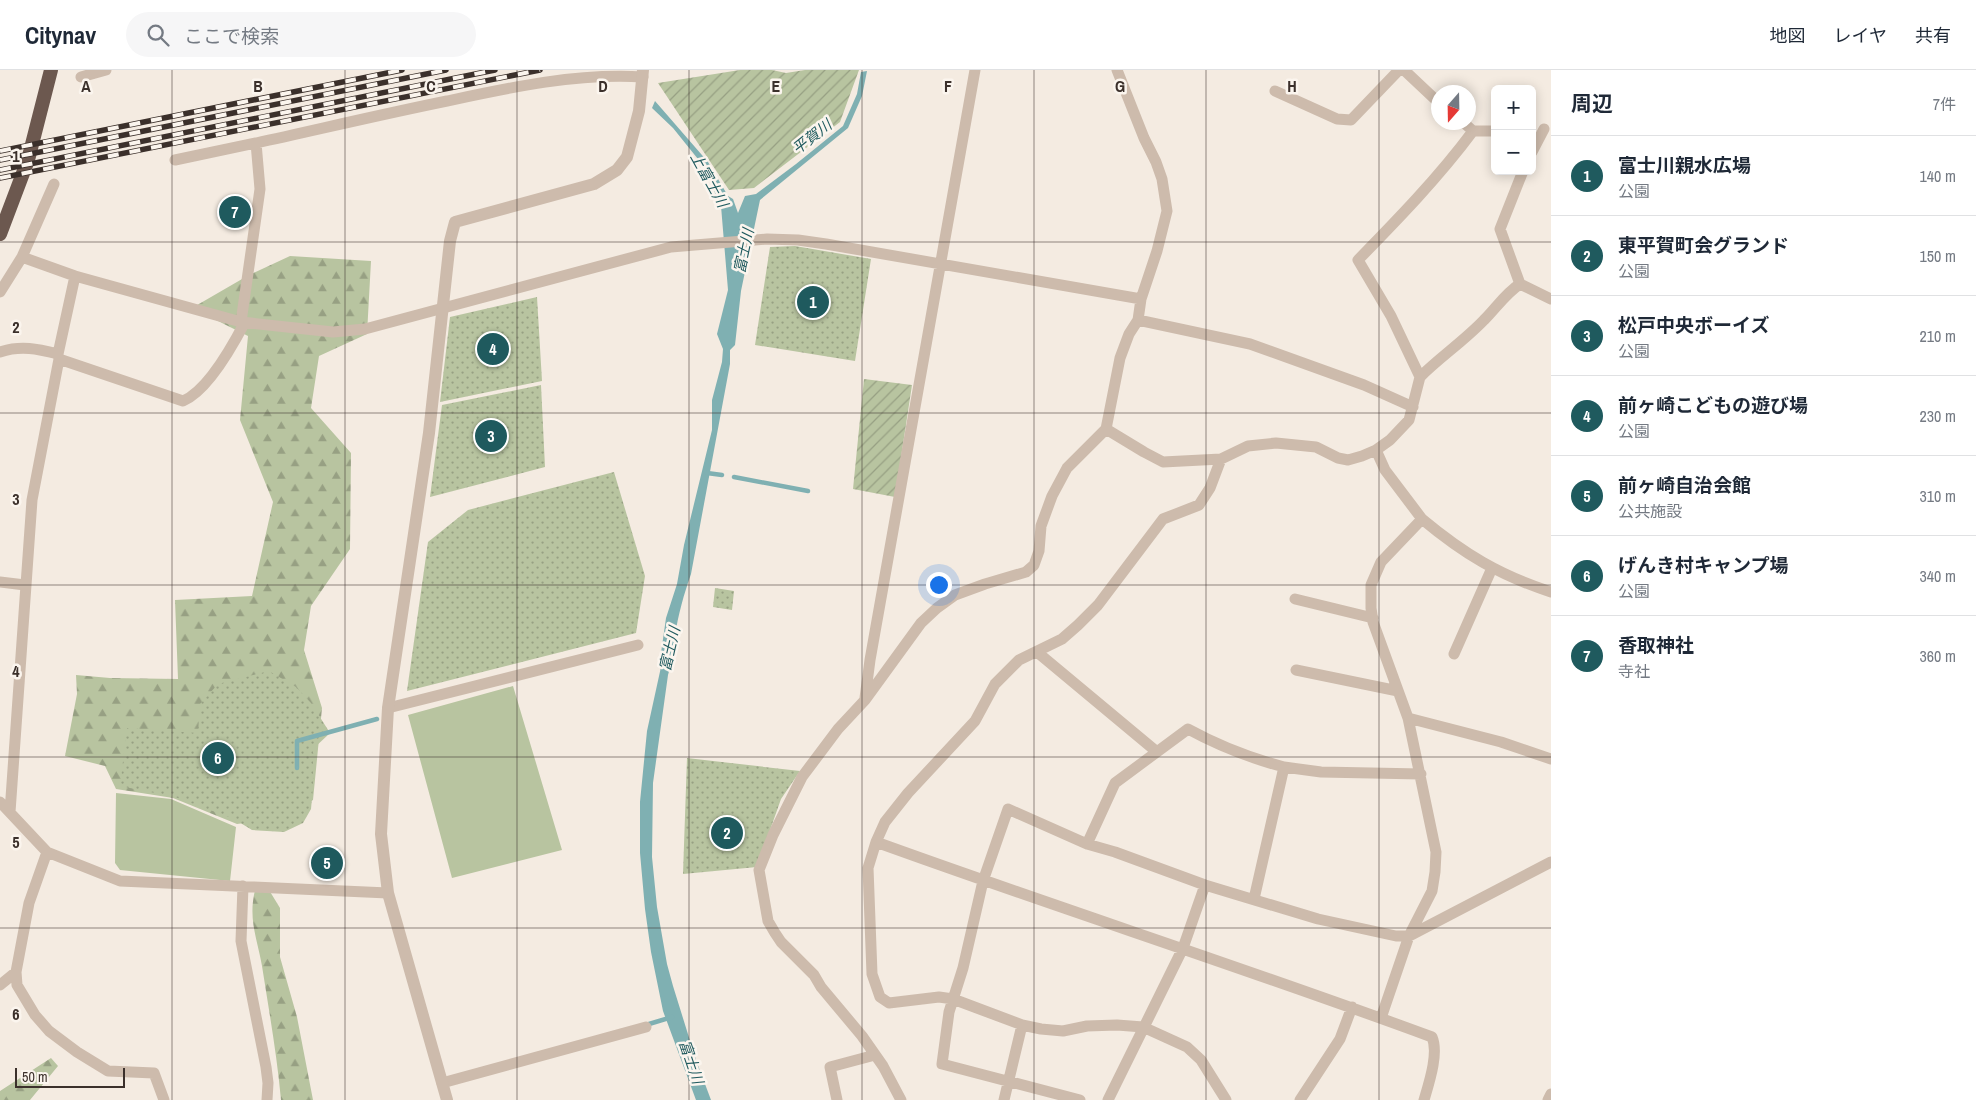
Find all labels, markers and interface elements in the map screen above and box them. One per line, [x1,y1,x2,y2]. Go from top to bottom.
search box [126,12,476,57]
text: Citynav [25,19,96,51]
icon: search [144,21,172,49]
text: ここで検索 [184,23,279,49]
text: 地図 [1770,23,1806,48]
text: レイヤ [1834,23,1887,48]
text: 共有 [1915,23,1951,48]
text: A [81,75,91,97]
text: B [253,75,263,97]
text: C [426,75,436,97]
text: D [598,75,608,97]
text: E [772,75,781,97]
text: F [944,75,952,97]
text: G [1115,75,1125,97]
text: H [1287,75,1297,97]
north arrow [1431,85,1476,130]
map controls [1491,85,1536,175]
button: + [1491,85,1536,130]
text: 周辺 [1571,89,1613,118]
text: 7件 [1933,93,1956,115]
water label: 平賀川 [787,113,837,159]
button: − [1491,130,1536,175]
text: 1 [12,145,20,167]
water label: 上富士川 [686,148,734,213]
text: 富士川親水広場 [1618,152,1751,178]
text: 1 [1583,165,1591,187]
text: 140 m [1920,165,1956,187]
text: 公園 [1618,180,1650,202]
pin: 7 [219,193,251,231]
water label: 富士川 [729,225,759,275]
text: 東平賀町会グランド [1618,232,1789,258]
text: 2 [1583,245,1591,267]
text: 150 m [1920,245,1956,267]
text: 公園 [1618,260,1650,282]
pin: 1 [797,283,829,321]
text: 松戸中央ボーイズ [1618,312,1769,338]
text: 2 [12,316,20,338]
text: 3 [1583,325,1591,347]
text: 210 m [1920,325,1956,347]
pin: 4 [477,330,509,368]
text: 公園 [1618,340,1650,362]
text: 前ヶ崎こどもの遊び場 [1618,392,1808,418]
text: 4 [1583,405,1591,427]
text: 230 m [1920,405,1956,427]
pin: 3 [475,417,507,455]
text: 公園 [1618,420,1650,442]
text: 前ヶ崎自治会館 [1618,472,1751,498]
text: 5 [1583,485,1591,507]
text: 310 m [1920,485,1956,507]
text: 3 [12,488,20,510]
text: 公共施設 [1618,500,1682,522]
text: げんき村キャンプ場 [1618,552,1788,578]
text: 6 [1583,565,1591,587]
text: 340 m [1920,565,1956,587]
your location [926,572,952,598]
text: 公園 [1618,580,1650,602]
water label: 富士川 [654,623,685,673]
text: 香取神社 [1618,632,1694,658]
text: 7 [1583,645,1591,667]
text: 360 m [1920,645,1956,667]
text: 4 [12,660,20,682]
text: 寺社 [1618,660,1650,682]
pin: 6 [202,739,234,777]
pin: 2 [711,814,743,852]
text: 5 [12,831,20,853]
pin: 5 [311,844,343,882]
text: 6 [12,1003,20,1025]
water label: 富士川 [674,1037,709,1088]
scale bar [15,1065,125,1088]
text: 50 m [22,1068,48,1086]

